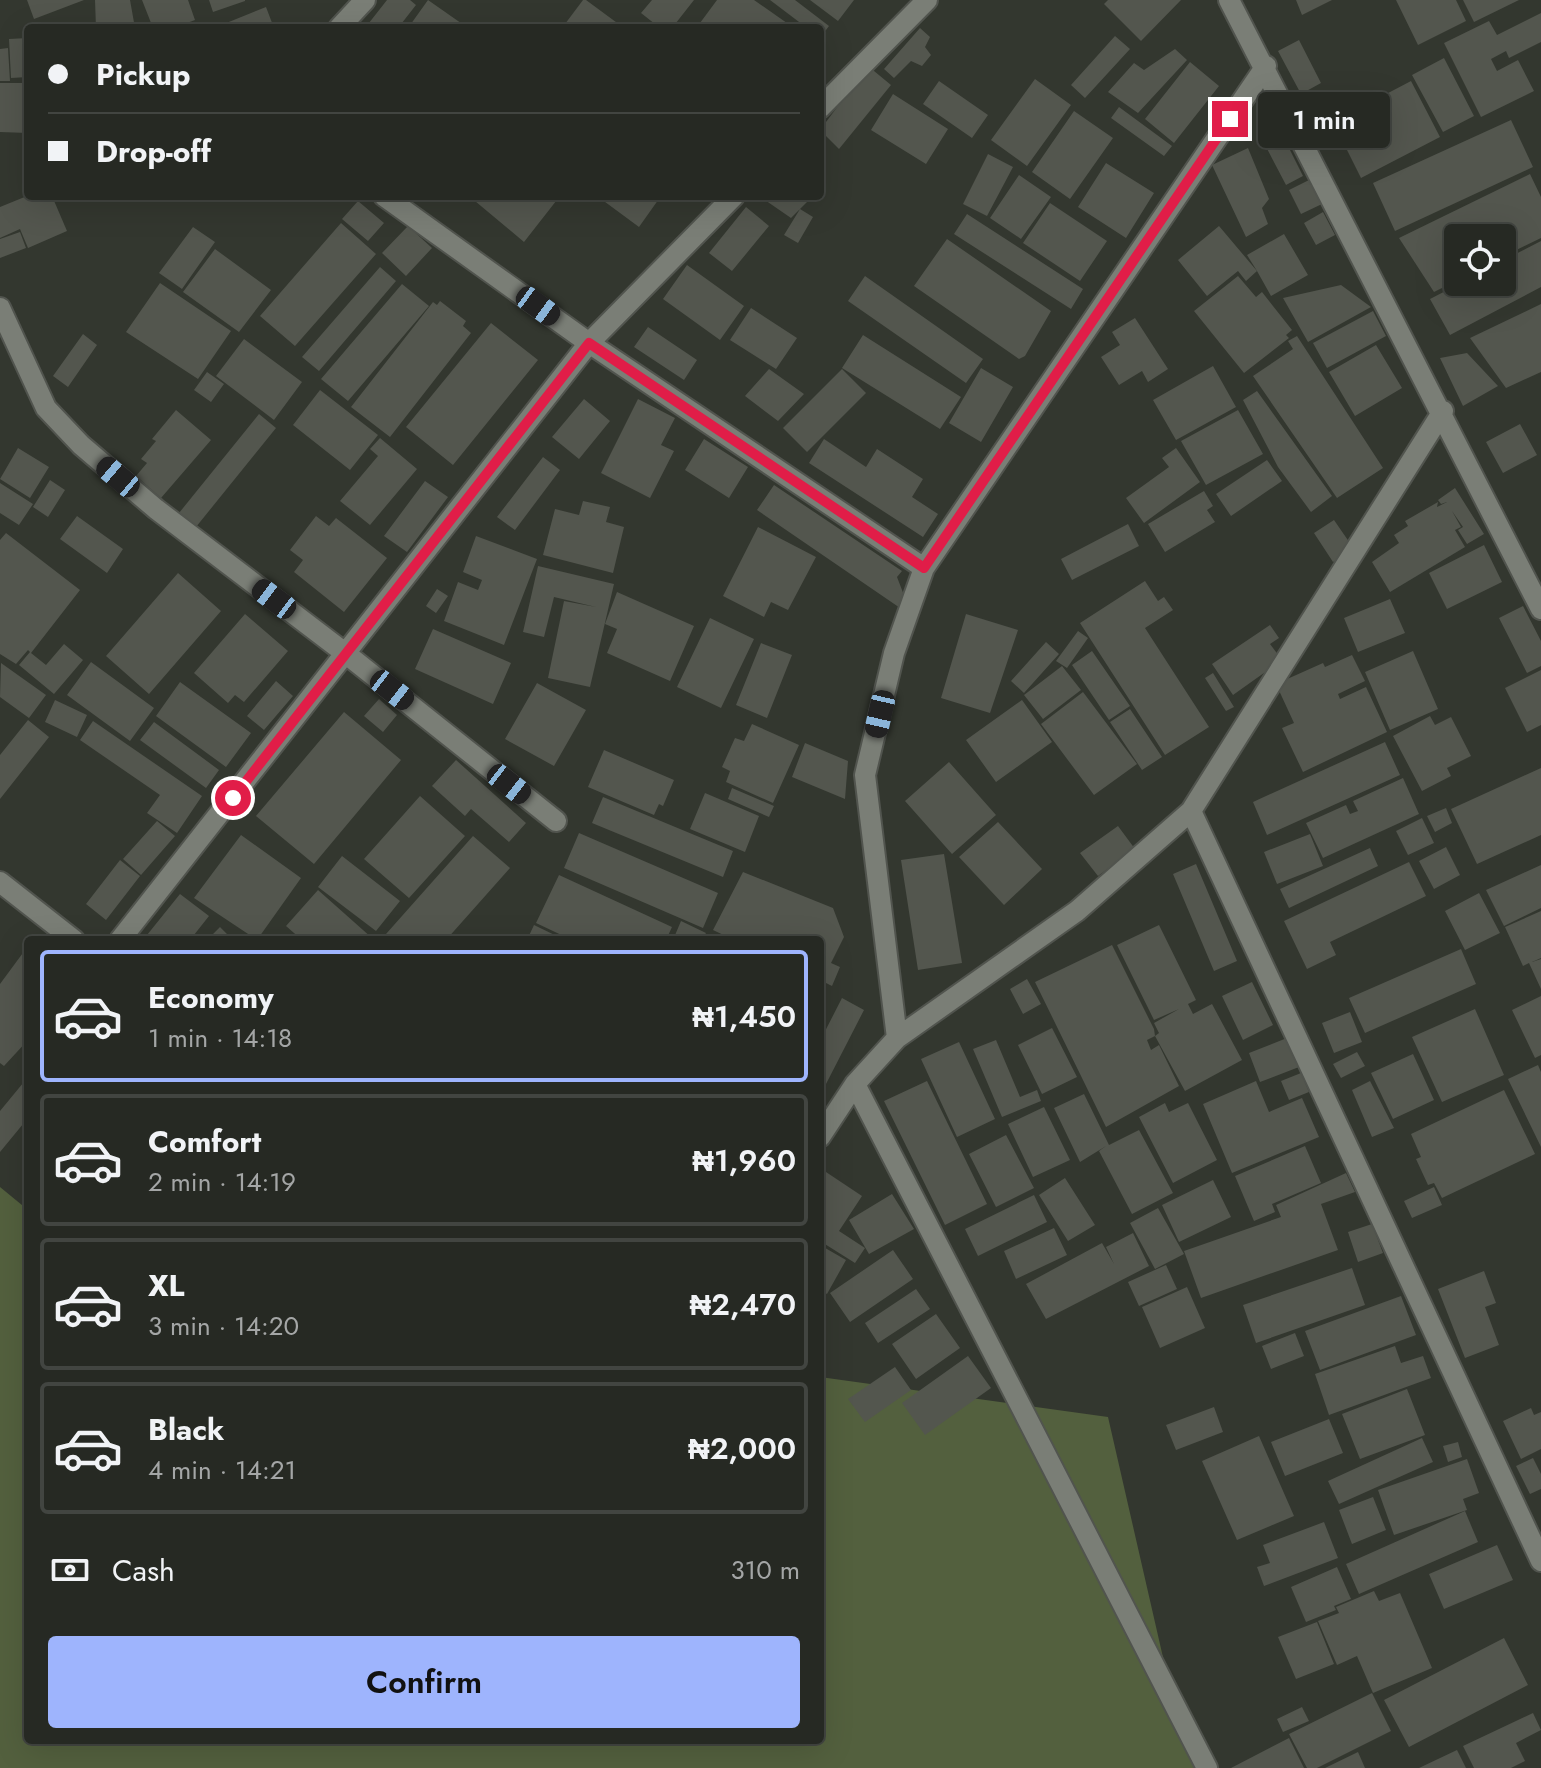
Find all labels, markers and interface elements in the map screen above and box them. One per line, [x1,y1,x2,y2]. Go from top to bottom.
text: Pickup [96,53,191,96]
callout: 1 min [1258,91,1390,147]
route end [1212,101,1248,137]
text: 1 min [1292,101,1356,139]
text: Drop-off [96,130,211,173]
map controls [1444,224,1516,296]
button: locate [1444,224,1516,296]
car [512,282,564,330]
car [92,452,144,502]
car [248,575,300,623]
car [366,666,418,714]
car [863,688,897,740]
car [483,760,535,808]
route start [215,780,251,816]
text: Economy [148,976,274,1019]
icon: car [52,980,124,1052]
text: ₦1,450 [692,995,796,1038]
text: 1 min · 14:18 [148,1019,292,1057]
text: Comfort [148,1120,261,1163]
icon: car [52,1124,124,1196]
text: ₦1,960 [692,1139,796,1182]
text: 2 min · 14:19 [148,1163,296,1201]
text: XL [148,1264,184,1307]
icon: car [52,1268,124,1340]
text: ₦2,470 [689,1283,796,1326]
text: 3 min · 14:20 [148,1307,299,1345]
text: Black [148,1408,224,1451]
icon: car [52,1412,124,1484]
text: ₦2,000 [688,1427,796,1470]
text: 4 min · 14:21 [148,1451,296,1489]
icon: cash [48,1548,92,1592]
text: Cash [112,1549,175,1592]
text: 310 m [730,1551,800,1589]
button: Confirm [48,1636,800,1728]

